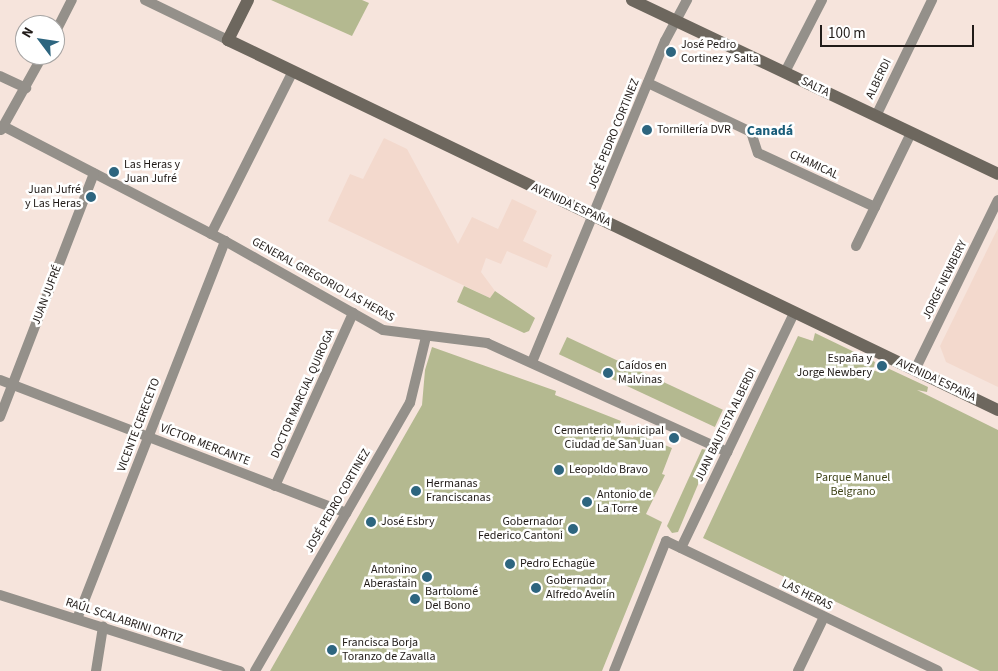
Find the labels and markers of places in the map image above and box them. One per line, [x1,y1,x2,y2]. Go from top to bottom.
place label: José Pedro Cortinez y Salta [681,38,759,66]
marker: José Pedro Cortinez y Salta [665,46,677,58]
place label: Tornillería DVR [657,123,731,137]
marker: Tornillería DVR [641,124,653,136]
place label: Las Heras y Juan Jufré [124,158,180,186]
marker: Las Heras y Juan Jufré [108,166,120,178]
place label: Juan Jufré y Las Heras [25,183,81,211]
marker: Juan Jufré y Las Heras [85,191,97,203]
place label: España y Jorge Newbery [796,352,872,380]
place label: Caídos en Malvinas [618,359,667,387]
marker: España y Jorge Newbery [876,360,888,372]
marker: Caídos en Malvinas [602,367,614,379]
place label: Cementerio Municipal Ciudad de San Juan [554,424,664,452]
marker: Cementerio Municipal Ciudad de San Juan [668,432,680,444]
place label: Leopoldo Bravo [569,463,648,477]
marker: Leopoldo Bravo [553,464,565,476]
place label: Hermanas Franciscanas [426,477,491,505]
marker: Hermanas Franciscanas [410,485,422,497]
place label: Antonio de La Torre [597,488,652,516]
marker: Antonio de La Torre [581,496,593,508]
place label: José Esbry [381,515,435,529]
place label: Gobernador Federico Cantoni [478,515,563,543]
marker: José Esbry [365,516,377,528]
marker: Gobernador Federico Cantoni [567,523,579,535]
place label: Pedro Echagüe [520,557,595,571]
marker: Pedro Echagüe [504,558,516,570]
place label: Antonino Aberastain [364,563,417,591]
marker: Antonino Aberastain [421,571,433,583]
place label: Gobernador Alfredo Avelín [546,574,615,602]
marker: Gobernador Alfredo Avelín [530,582,542,594]
place label: Bartolomé Del Bono [425,585,478,613]
marker: Bartolomé Del Bono [409,593,421,605]
place label: Francisca Borja Toranzo de Zavalla [342,636,435,664]
marker: Francisca Borja Toranzo de Zavalla [326,644,338,656]

